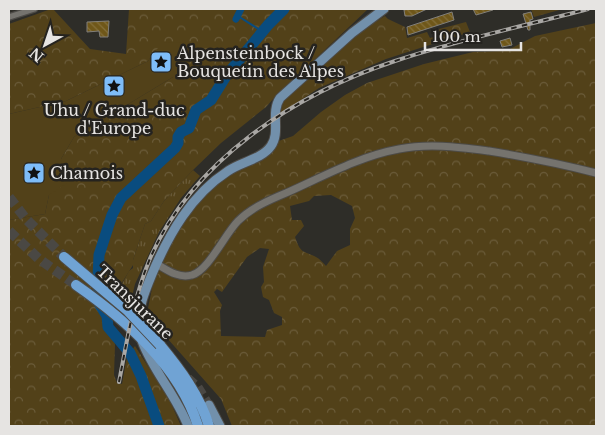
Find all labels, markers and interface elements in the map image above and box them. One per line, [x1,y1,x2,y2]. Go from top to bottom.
north arrow [20,20,70,70]
scale bar [425,20,521,52]
text: 100 m [432,27,481,46]
place label: Alpensteinbock / Bouquetin des Alpes [176,43,344,81]
text: N [26,44,47,66]
place icon: Alpensteinbock / Bouquetin des Alpes [149,50,173,74]
place icon: Uhu / Grand-duc d'Europe [102,74,126,98]
place label: Uhu / Grand-duc d'Europe [43,100,185,138]
place icon: Chamois [22,161,46,185]
place label: Chamois [50,163,123,183]
street label: Transjurane [93,261,177,343]

